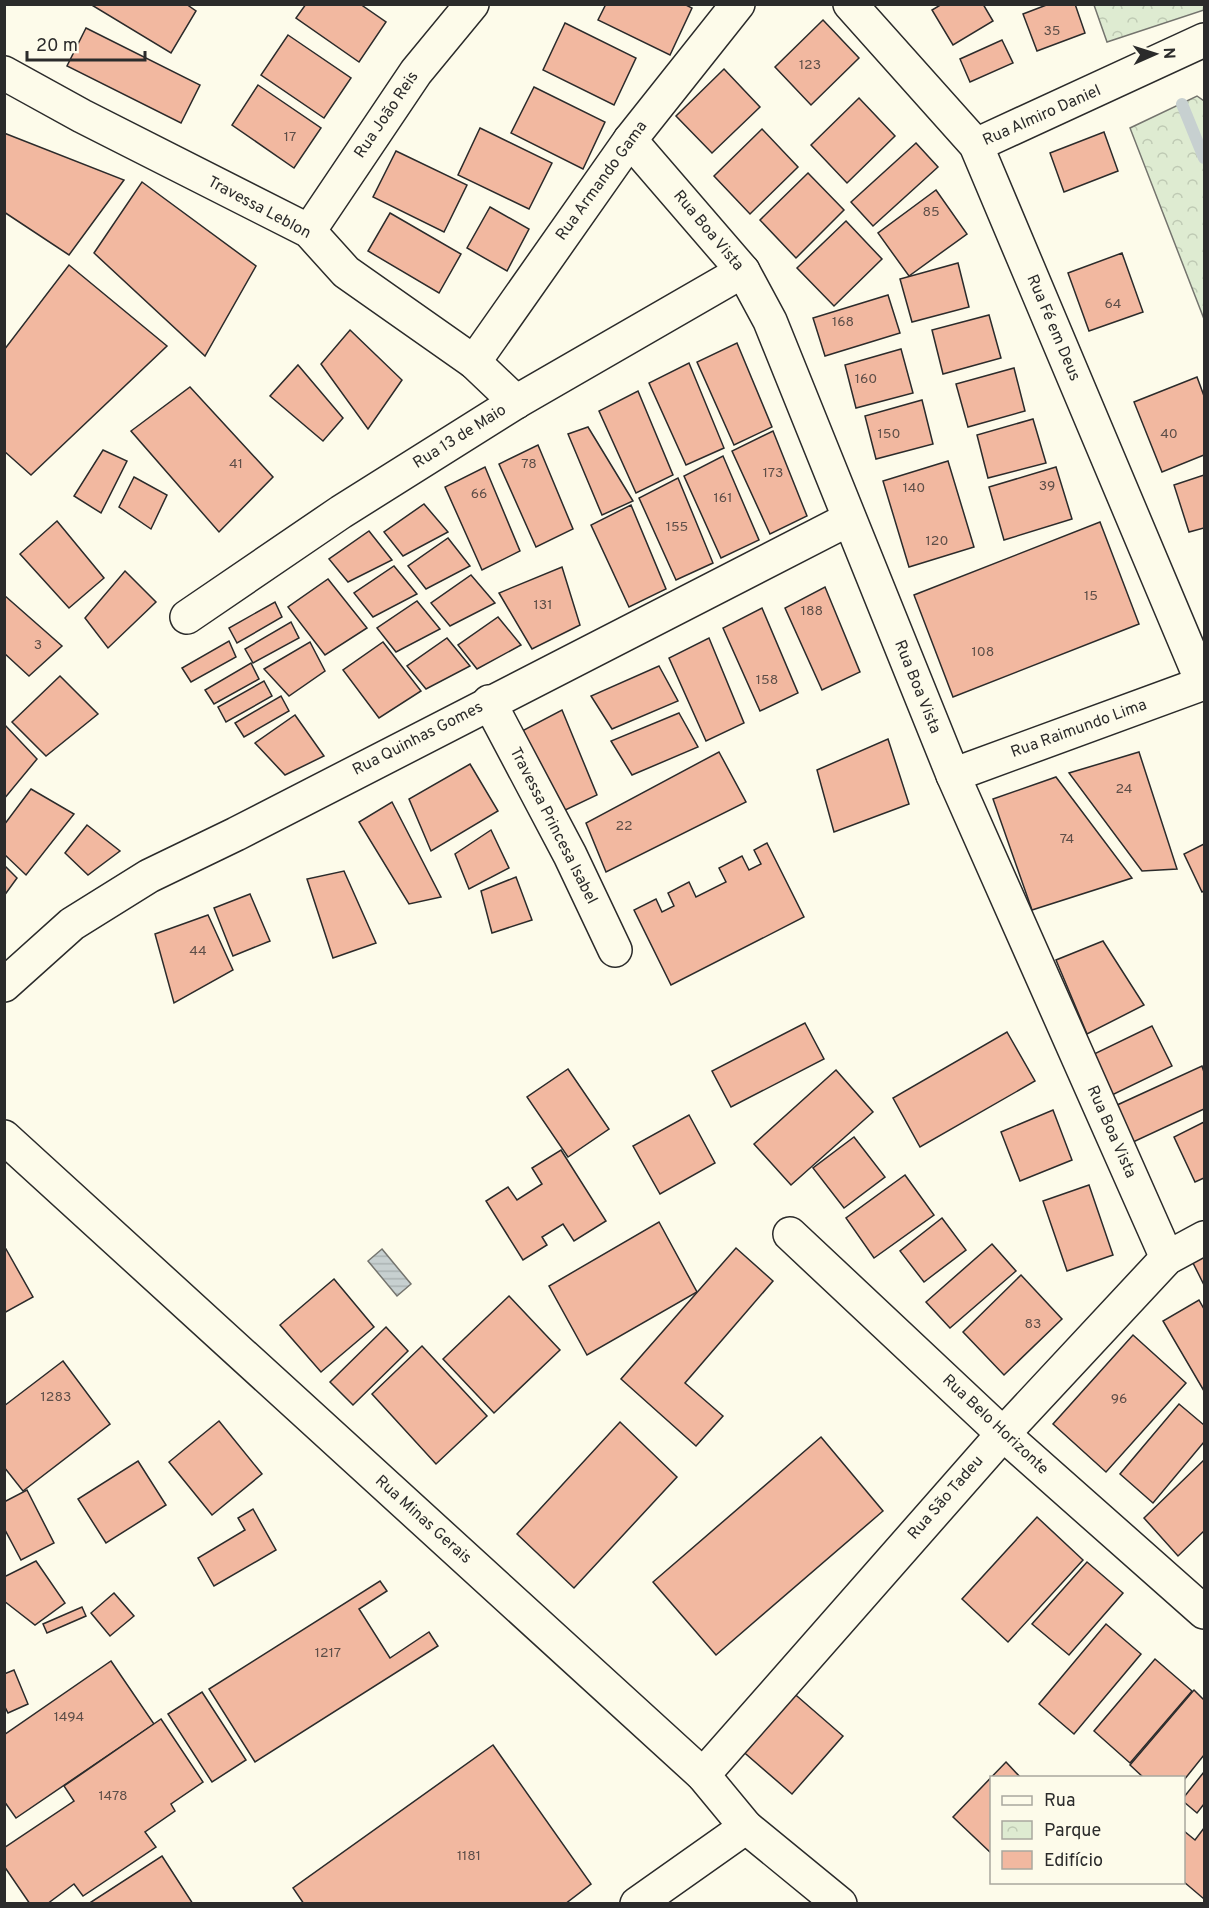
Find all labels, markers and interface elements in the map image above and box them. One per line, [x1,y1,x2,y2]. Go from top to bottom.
house number: 35 [1043,23,1061,40]
scale bar [27,24,146,62]
north arrow [1125,24,1185,84]
text: 20 m [36,35,78,58]
text: N [1158,47,1178,60]
house number: 123 [799,57,821,74]
street label: Rua João Reis [351,68,423,162]
street label: Rua Almiro Daniel [980,81,1104,151]
street label: Rua Armando Gama [552,117,652,245]
house number: 17 [284,129,296,146]
street label: Travessa Leblon [204,172,314,244]
street label: Rua Boa Vista [668,187,748,275]
house number: 85 [922,204,940,221]
street label: Rua Fé em Deus [1022,272,1084,384]
house number: 64 [1104,296,1122,313]
house number: 168 [832,314,854,331]
house number: 160 [855,371,877,388]
street label: Rua 13 de Maio [410,400,510,474]
house number: 150 [878,426,900,443]
house number: 40 [1160,426,1178,443]
house number: 41 [229,456,243,473]
house number: 78 [521,456,537,473]
house number: 173 [763,465,783,482]
house number: 39 [1039,478,1055,495]
house number: 140 [903,480,925,497]
house number: 66 [471,486,487,503]
house number: 161 [714,490,732,507]
house number: 155 [666,519,688,536]
house number: 120 [926,533,948,550]
house number: 15 [1084,588,1098,605]
house number: 131 [534,597,552,614]
house number: 188 [801,603,823,620]
house number: 3 [34,637,42,654]
street label: Rua Boa Vista [889,637,945,737]
house number: 108 [972,644,994,661]
house number: 158 [756,672,778,689]
street label: Rua Raimundo Lima [1008,695,1150,763]
street label: Rua Quinhas Gomes [349,697,487,781]
street label: Travessa Princesa Isabel [505,744,601,908]
house number: 24 [1115,781,1133,798]
house number: 22 [615,818,633,835]
house number: 74 [1060,831,1074,848]
house number: 44 [189,943,207,960]
street label: Rua Boa Vista [1082,1083,1140,1181]
house number: 83 [1025,1316,1041,1333]
street label: Rua Belo Horizonte [938,1371,1052,1479]
house number: 1283 [41,1389,71,1406]
house number: 96 [1111,1391,1127,1408]
street label: Rua São Tadeu [904,1452,988,1544]
street label: Rua Minas Gerais [371,1471,475,1569]
house number: 1217 [315,1645,341,1662]
house number: 1494 [54,1709,84,1726]
legend [990,1776,1185,1884]
house number: 1478 [99,1788,127,1805]
text: Rua [1044,1790,1075,1813]
text: Parque [1044,1820,1101,1843]
house number: 1181 [457,1848,481,1865]
text: Edifício [1044,1850,1103,1873]

